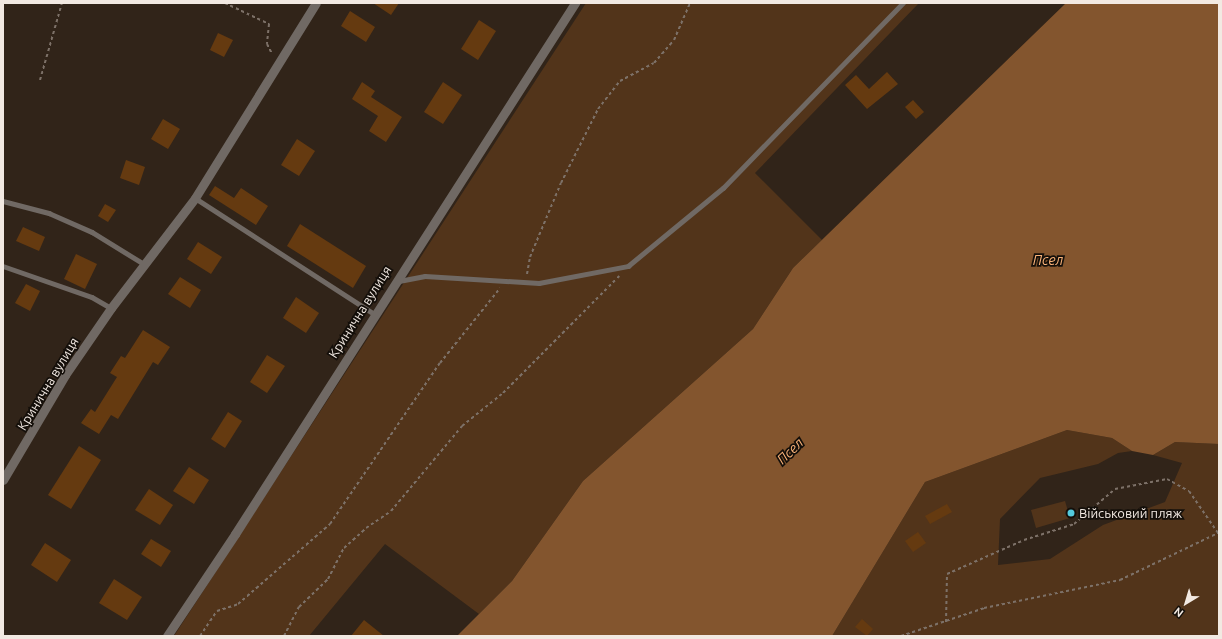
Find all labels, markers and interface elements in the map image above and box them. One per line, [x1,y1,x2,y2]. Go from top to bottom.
water label: Псел [1033,252,1063,268]
street label: Кринична вулиця [325,263,395,361]
street label: Кринична вулиця [14,335,82,433]
water label: Псел [773,434,807,468]
place label: Військовий пляж [1079,505,1182,521]
marker: Військовий пляж [1066,508,1076,518]
north arrow [1166,583,1206,623]
text: N [1172,605,1186,620]

